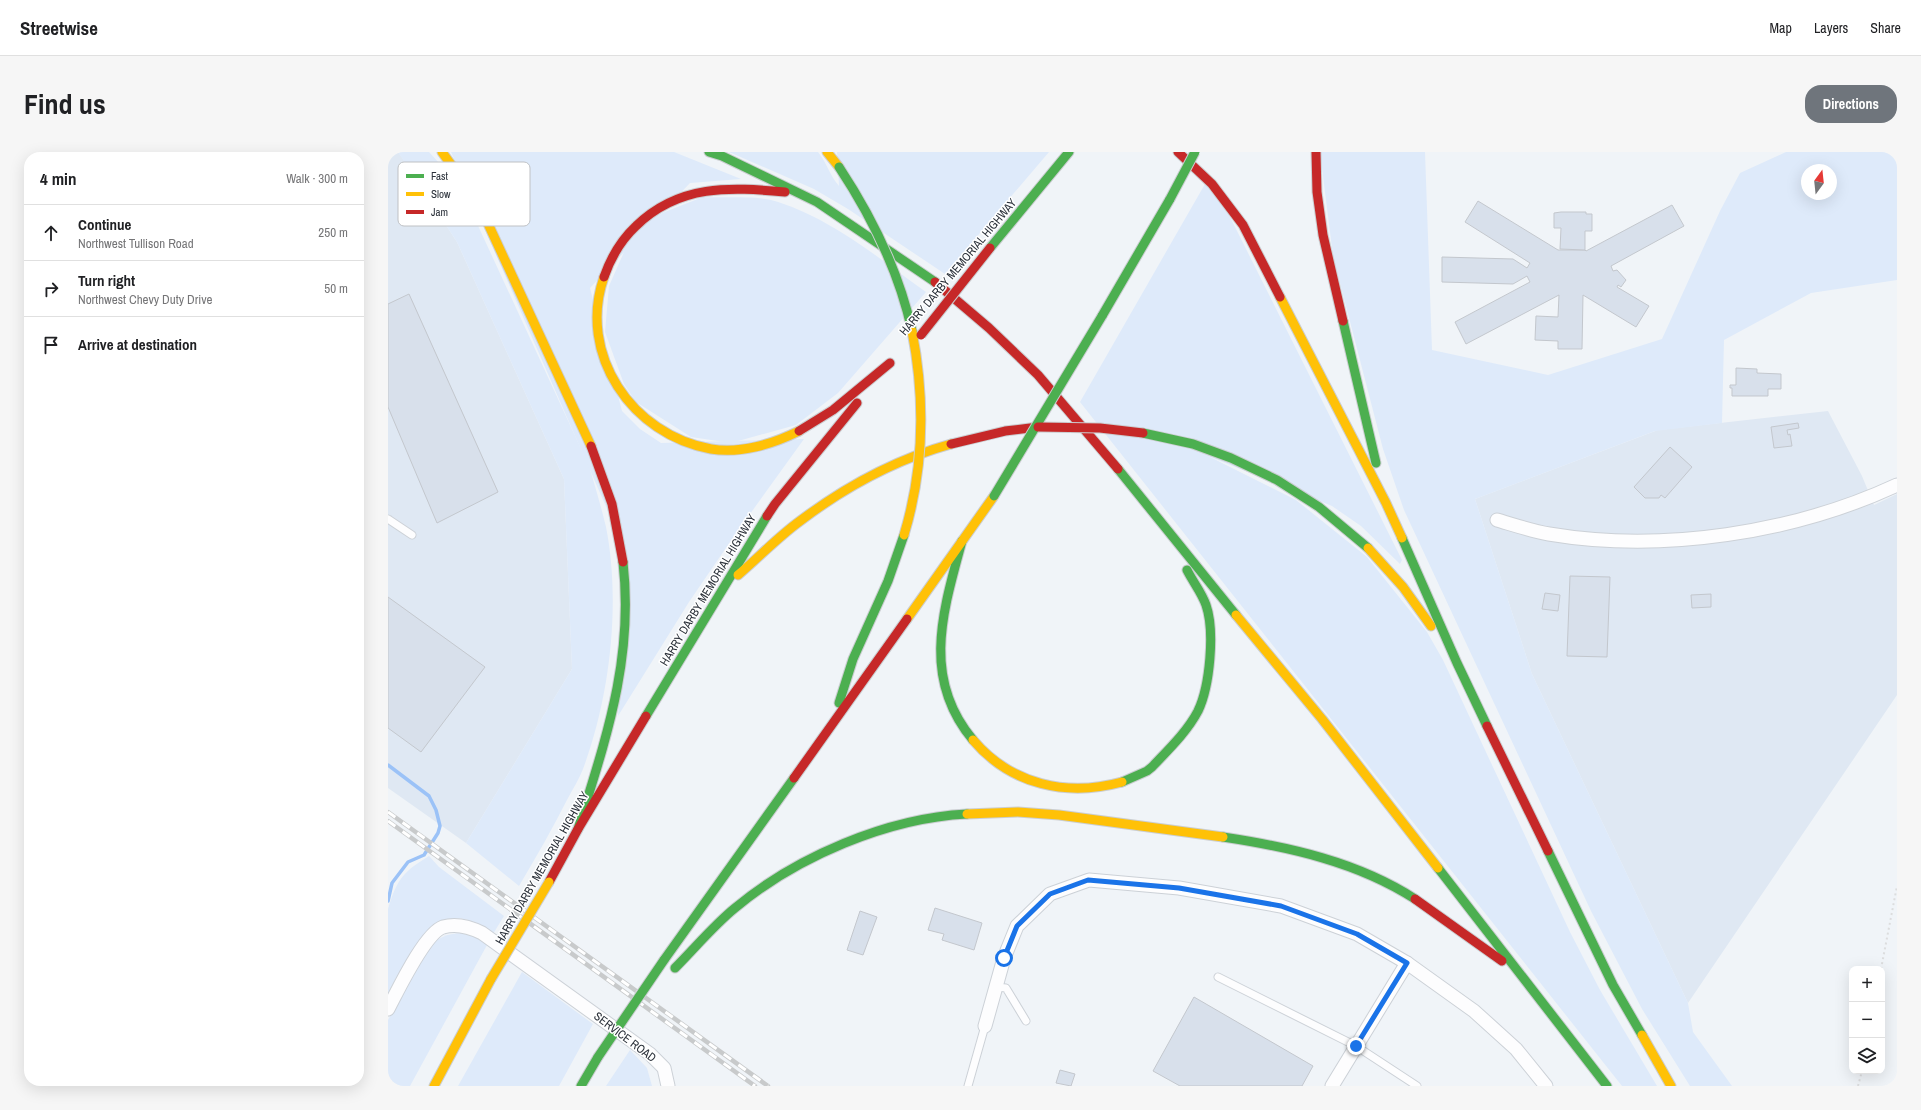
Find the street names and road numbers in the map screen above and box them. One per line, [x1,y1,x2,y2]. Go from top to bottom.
street label: HARRY DARBY MEMORIAL HIGHWAY [896,195,1020,339]
street label: HARRY DARBY MEMORIAL HIGHWAY [656,511,760,669]
street label: HARRY DARBY MEMORIAL HIGHWAY [492,788,593,947]
street label: SERVICE ROAD [591,1008,659,1066]

